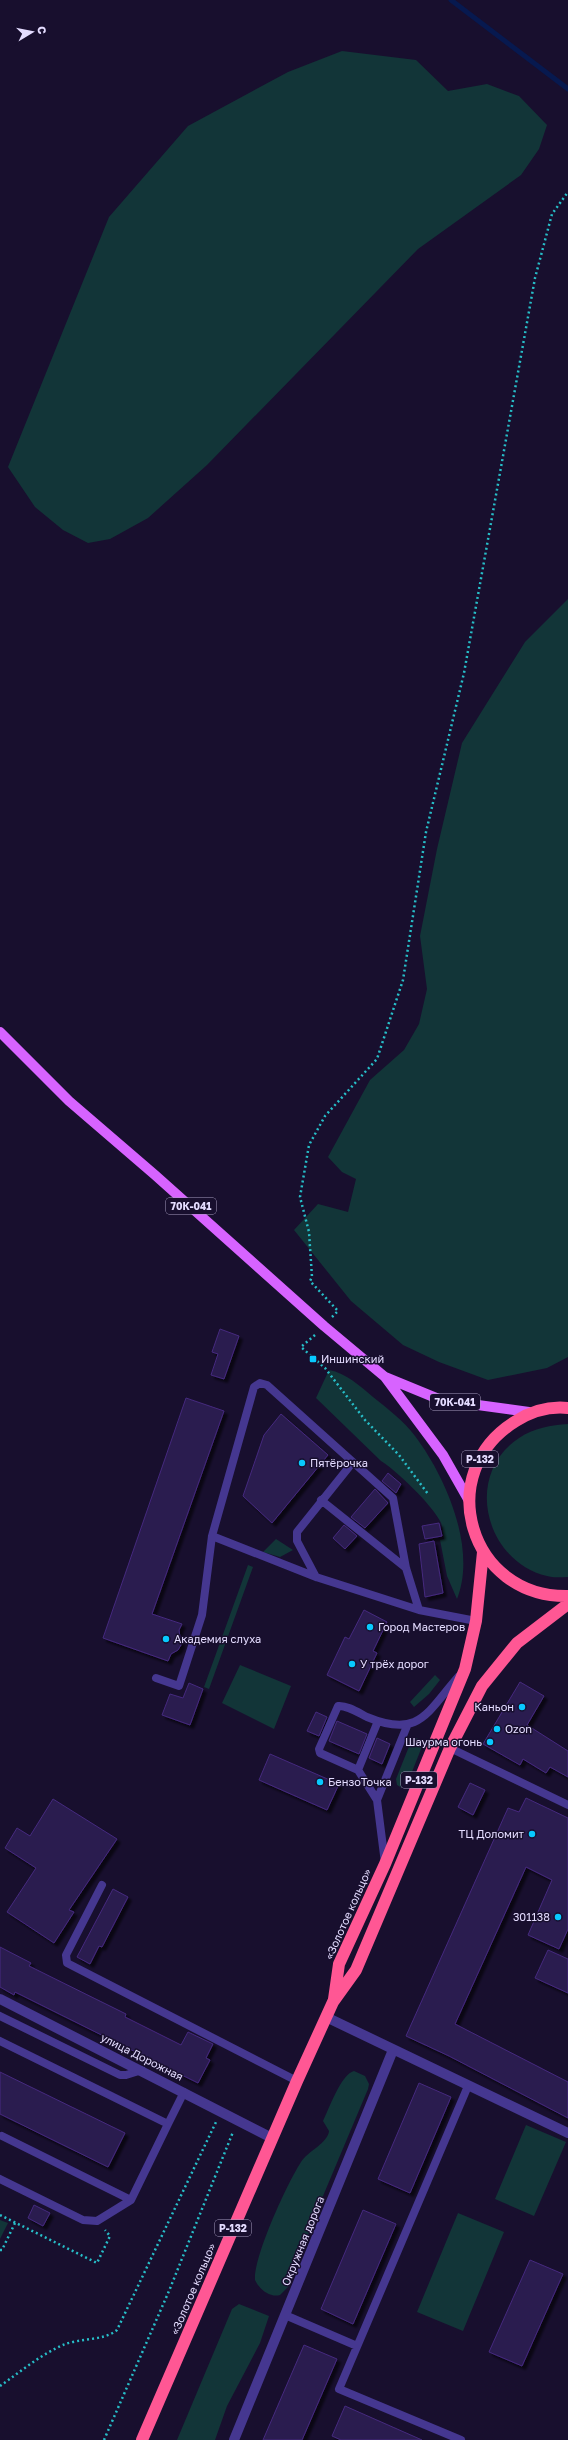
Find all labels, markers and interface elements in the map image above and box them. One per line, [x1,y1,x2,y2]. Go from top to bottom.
north arrow [12,12,52,52]
text: С [35,25,49,35]
road number: 70К-041 [166,1198,216,1214]
place label: Иншинский [321,1352,384,1365]
marker: Иншинский [308,1354,318,1364]
road number: 70К-041 [430,1394,480,1410]
road number: Р-132 [462,1451,498,1467]
place label: Пятёрочка [310,1456,368,1469]
marker: Пятёрочка [297,1458,307,1468]
place label: Город Мастеров [378,1620,465,1633]
marker: Город Мастеров [365,1622,375,1632]
place label: Академия слуха [174,1632,261,1645]
marker: Академия слуха [161,1634,171,1644]
place label: У трёх дорог [360,1657,429,1670]
marker: У трёх дорог [347,1659,357,1669]
place label: Каньон [474,1700,514,1713]
marker: Каньон [517,1702,527,1712]
place label: Ozon [505,1722,532,1735]
marker: Ozon [492,1724,502,1734]
place label: Шаурма огонь [405,1735,482,1748]
marker: Шаурма огонь [485,1737,495,1747]
road number: Р-132 [401,1772,437,1788]
place label: БензоТочка [328,1775,392,1788]
marker: БензоТочка [315,1777,325,1787]
place label: ТЦ Доломит [459,1827,525,1840]
marker: ТЦ Доломит [527,1829,537,1839]
street label: «Золотое кольцо» [322,1866,373,1961]
place label: 301138 [513,1910,550,1923]
marker: 301138 [553,1912,563,1922]
street label: улица Дорожная [99,2030,186,2083]
street label: Окружная дорога [279,2194,326,2288]
road number: Р-132 [215,2220,251,2236]
street label: «Золотое кольцо» [167,2241,218,2336]

